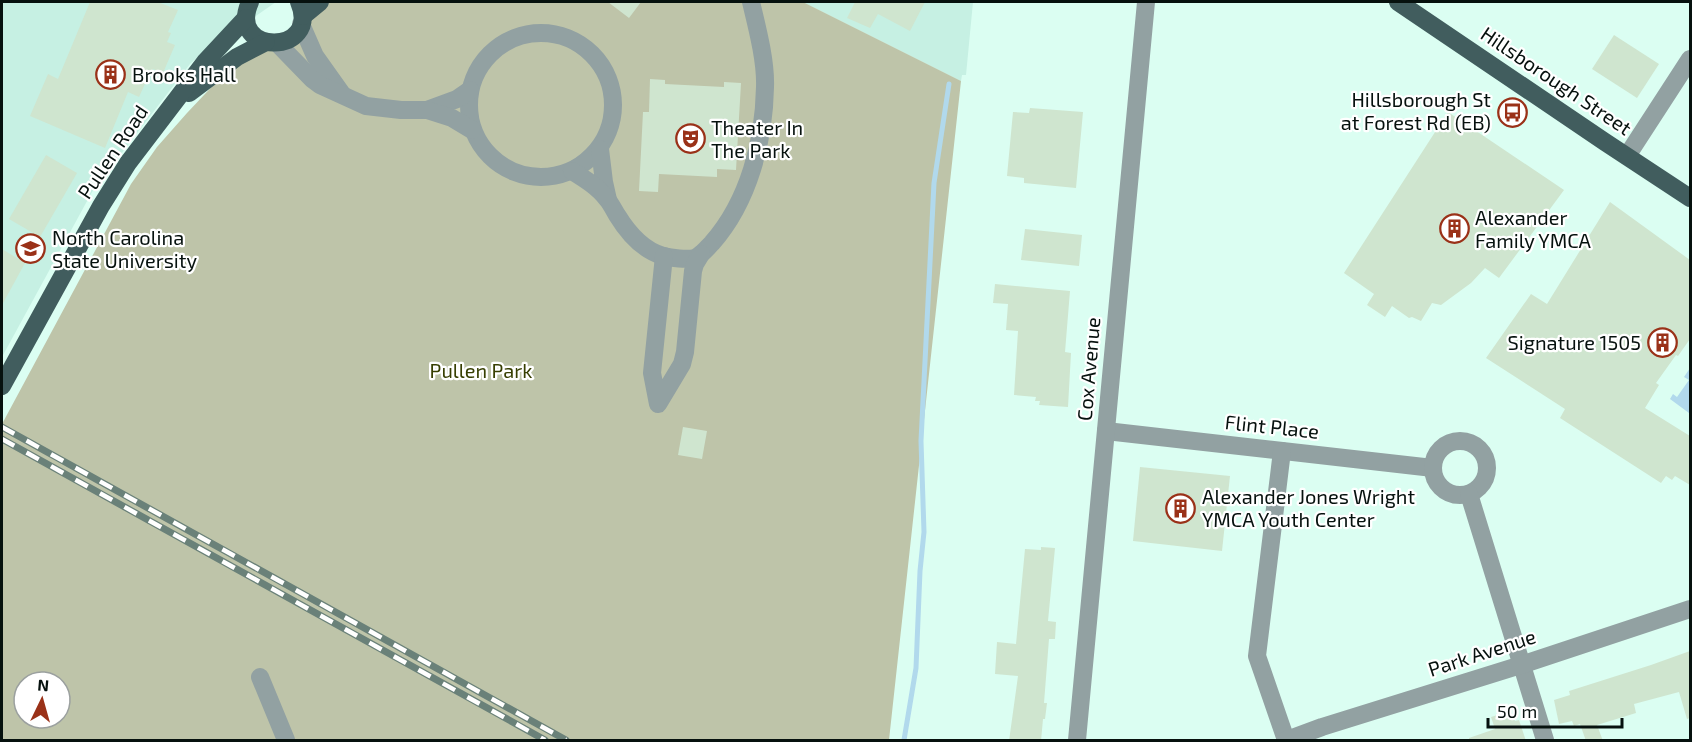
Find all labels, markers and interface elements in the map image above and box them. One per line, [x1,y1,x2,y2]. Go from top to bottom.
street label: Hillsborough Street [1477,21,1637,140]
building icon: Brooks Hall [95,59,127,91]
place label: Brooks Hall [132,62,236,86]
place label: Hillsborough St at Forest Rd (EB) [1341,87,1491,134]
bus stop icon: Hillsborough St at Forest Rd (EB) [1496,96,1528,128]
street label: Pullen Road [72,100,152,203]
place label: Theater In The Park [711,115,803,162]
theatre icon: Theater In The Park [674,123,706,155]
place label: Alexander Family YMCA [1475,205,1592,252]
building icon: Alexander Family YMCA [1438,213,1470,245]
place label: North Carolina State University [52,225,197,272]
school or university icon: North Carolina State University [15,233,47,265]
street label: Cox Avenue [1072,316,1104,422]
building icon: Signature 1505 [1646,327,1678,359]
place label: Signature 1505 [1508,330,1641,354]
park label: Pullen Park [430,358,532,382]
street label: Flint Place [1224,409,1320,443]
place label: Alexander Jones Wright YMCA Youth Center [1202,484,1415,531]
building icon: Alexander Jones Wright YMCA Youth Center [1165,493,1197,525]
street label: Park Avenue [1425,623,1539,681]
north arrow [12,670,72,730]
text: N [37,675,50,695]
scale bar [1488,691,1622,729]
text: 50 m [1497,700,1537,722]

